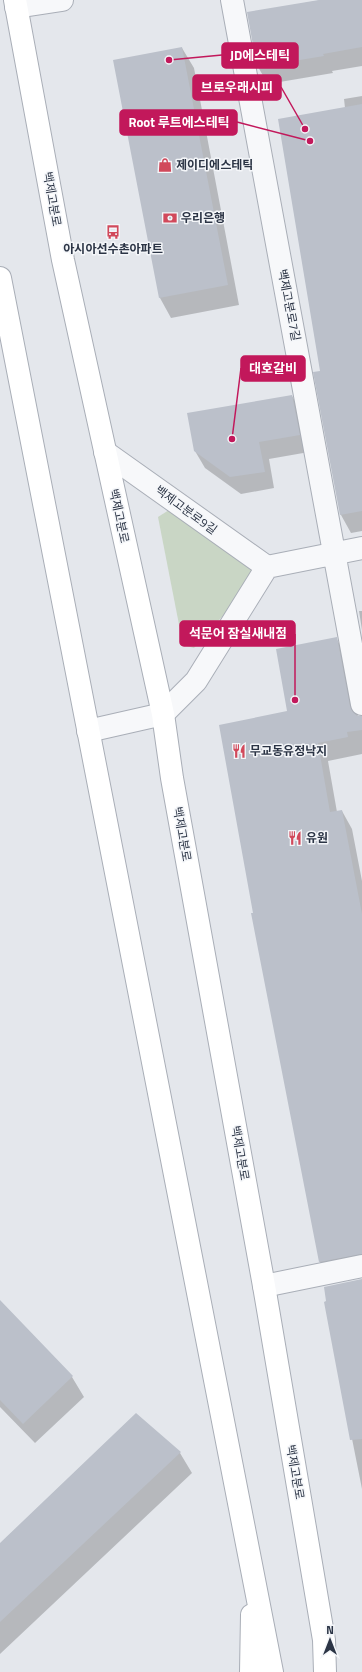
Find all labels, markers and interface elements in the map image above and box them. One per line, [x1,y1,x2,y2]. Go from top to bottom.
callout: JD에스테틱 [222,43,298,68]
text: JD에스테틱 [230,45,290,65]
callout: 브로우래시피 [193,75,281,100]
text: 브로우래시피 [201,77,273,97]
callout: Root 루트에스테틱 [120,110,237,135]
text: Root 루트에스테틱 [128,112,230,132]
place label: 제이디에스테틱 [176,155,253,174]
shop icon: 제이디에스테틱 [157,157,173,173]
street label: 백제고분로 [38,170,67,228]
place label: 우리은행 [181,208,225,227]
bank icon: 우리은행 [162,210,178,226]
bus stop icon: 아시아선수촌아파트 [105,224,121,240]
place label: 아시아선수촌아파트 [63,239,163,258]
street label: 백제고분로7길 [273,267,306,343]
callout: 대호갈비 [241,356,305,381]
text: 대호갈비 [249,358,297,378]
street label: 백제고분로9길 [151,480,221,539]
street label: 백제고분로 [104,487,135,545]
callout: 석문어 잠실새내점 [180,621,295,646]
text: 석문어 잠실새내점 [189,623,287,643]
place label: 무교동유정낙지 [250,741,327,760]
restaurant icon: 무교동유정낙지 [231,743,247,759]
street label: 백제고분로 [168,805,197,863]
place label: 유원 [306,828,328,847]
restaurant icon: 유원 [287,830,303,846]
street label: 백제고분로 [226,1124,255,1182]
street label: 백제고분로 [281,1443,310,1501]
north arrow [310,1620,350,1660]
text: N [326,1622,334,1638]

